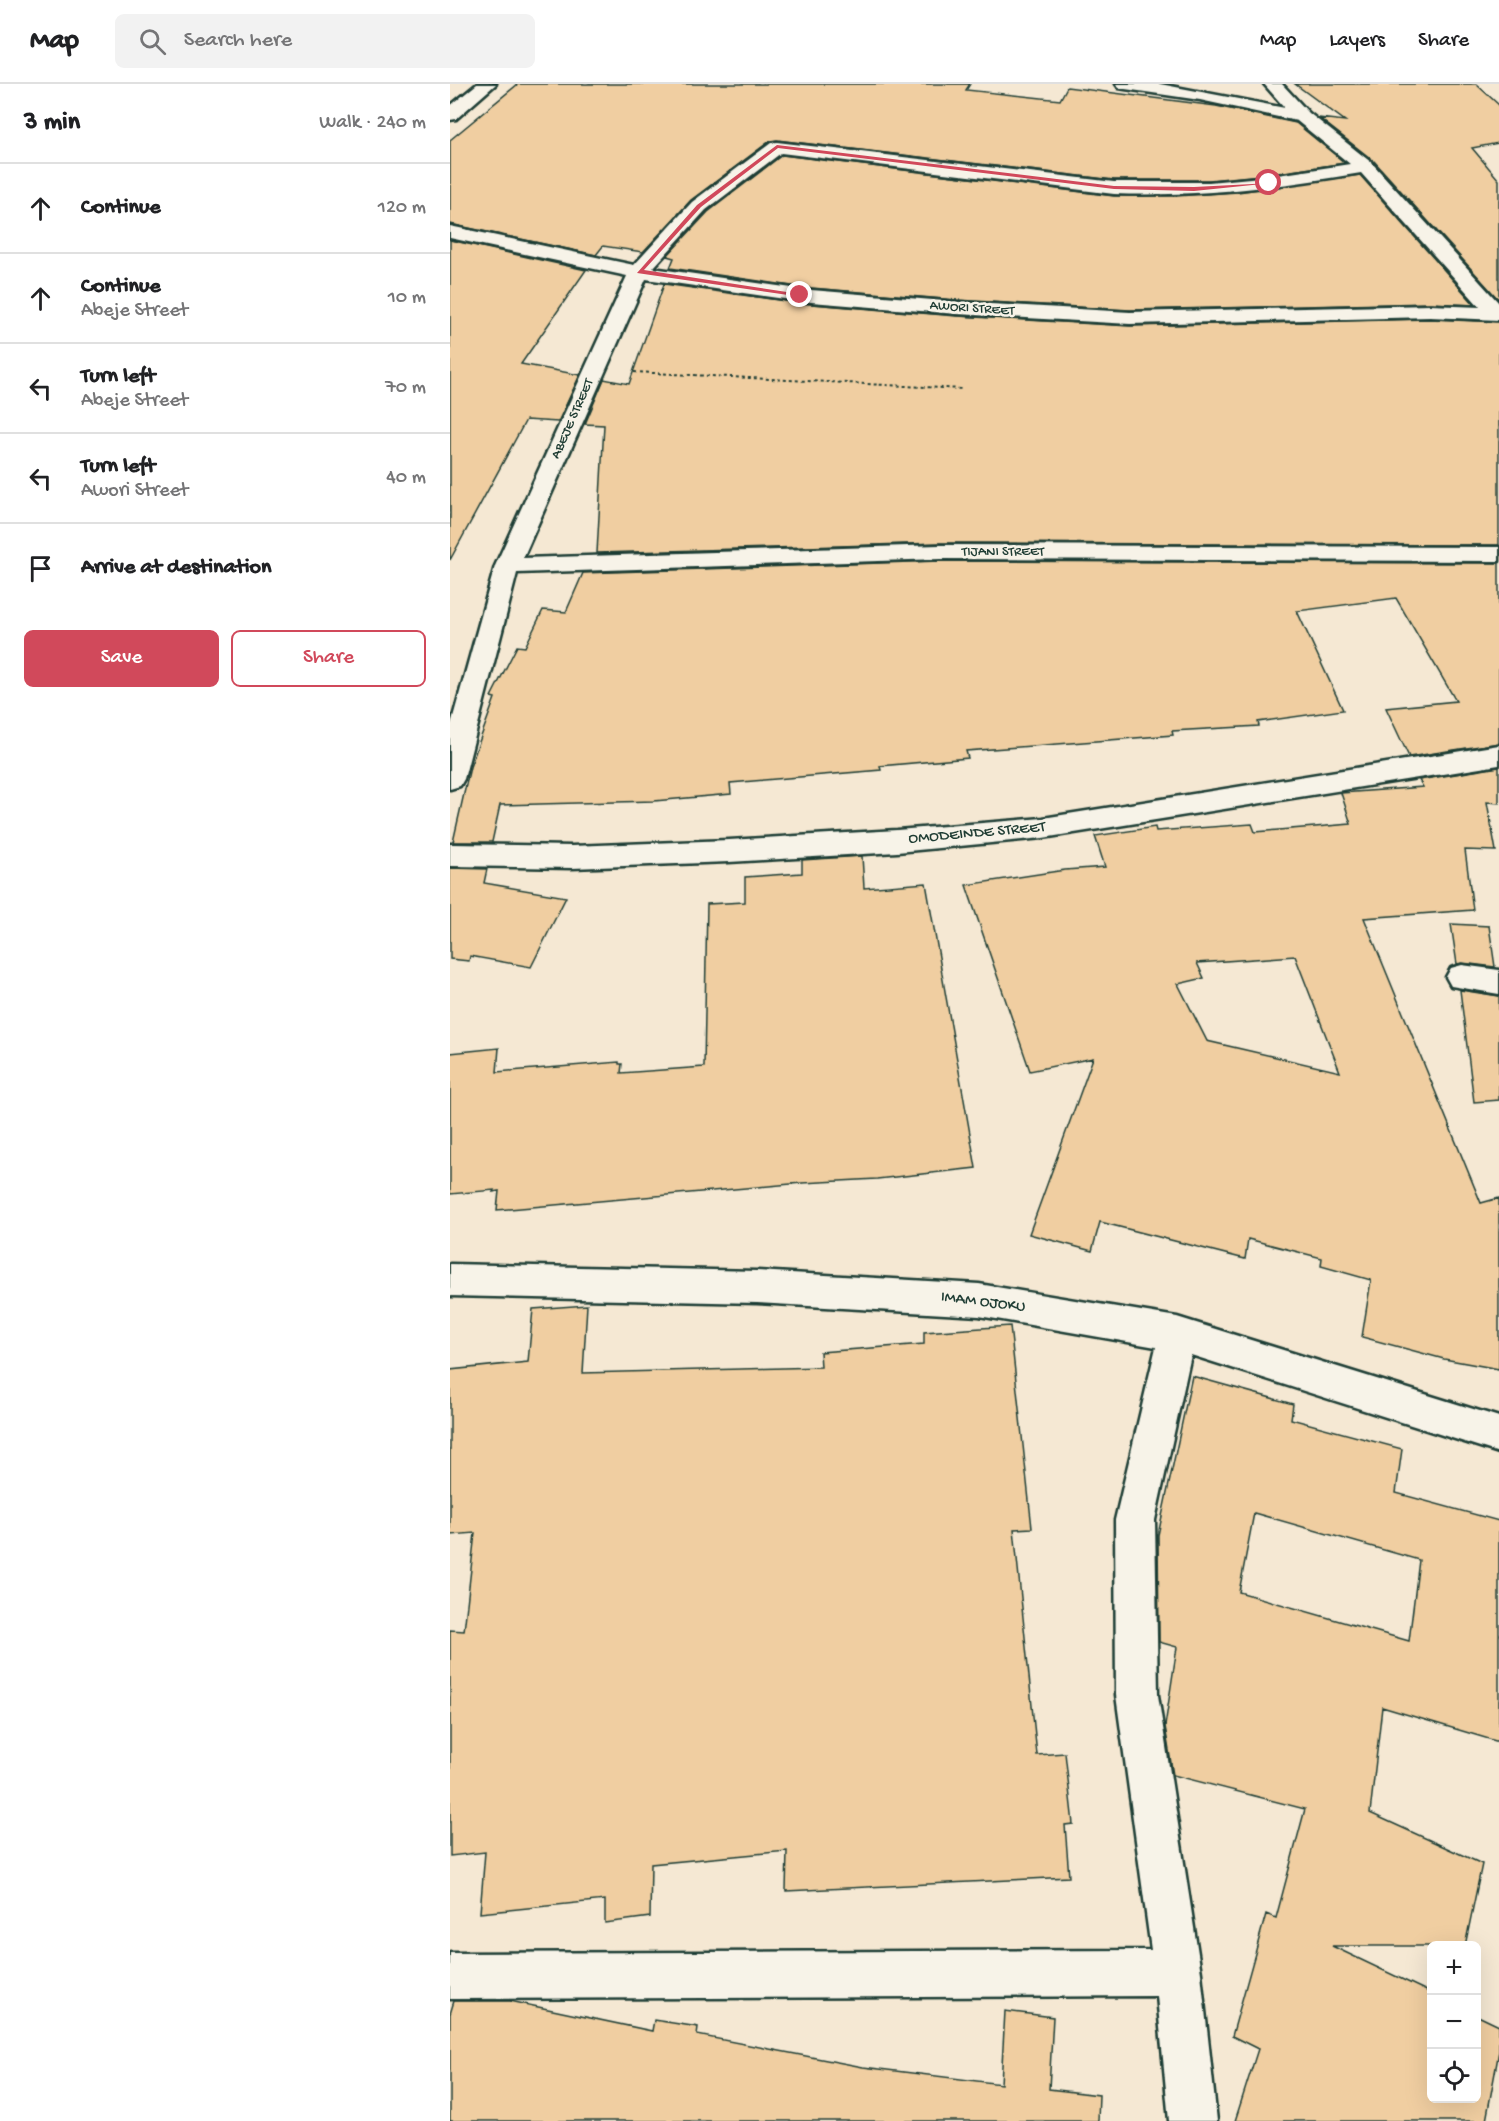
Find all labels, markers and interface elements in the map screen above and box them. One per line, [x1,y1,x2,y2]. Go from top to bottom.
search box [115,14,535,68]
text: Map [30,25,79,58]
icon: search [136,25,169,58]
text: Search here [184,28,292,54]
text: Map [1260,29,1296,54]
text: Layers [1329,29,1385,54]
text: Share [1418,29,1469,54]
text: 3 min [24,108,80,139]
text: Walk · 240 m [319,112,426,135]
route start [1255,169,1281,195]
icon: ahead [24,192,57,225]
text: Continue [81,195,161,221]
text: 120 m [378,197,426,220]
text: Continue [81,274,161,300]
route end [786,281,812,307]
icon: ahead [24,282,57,315]
text: 10 m [388,287,426,310]
street label: AWORI STREET [929,298,1015,320]
text: Abeje Street [81,300,188,323]
text: Turn left [81,364,155,390]
icon: left [24,372,57,405]
street label: ABEJE STREET [548,376,598,462]
text: 70 m [385,377,426,400]
text: Abeje Street [81,390,188,413]
text: Turn left [81,454,155,480]
icon: left [24,462,57,495]
text: 40 m [386,467,426,490]
text: Awori Street [81,480,188,503]
street label: TIJANI STREET [961,544,1045,561]
icon: arrive [24,552,57,585]
text: Arrive at destination [81,555,271,581]
button: Save [24,630,219,687]
button: Share [231,630,426,687]
street label: OMODEINDE STREET [908,818,1047,849]
street label: IMAM OJOKU [940,1288,1026,1318]
map controls [1427,1941,1481,2103]
button: + [1427,1941,1481,1995]
button: − [1427,1995,1481,2049]
button: locate [1427,2049,1481,2103]

